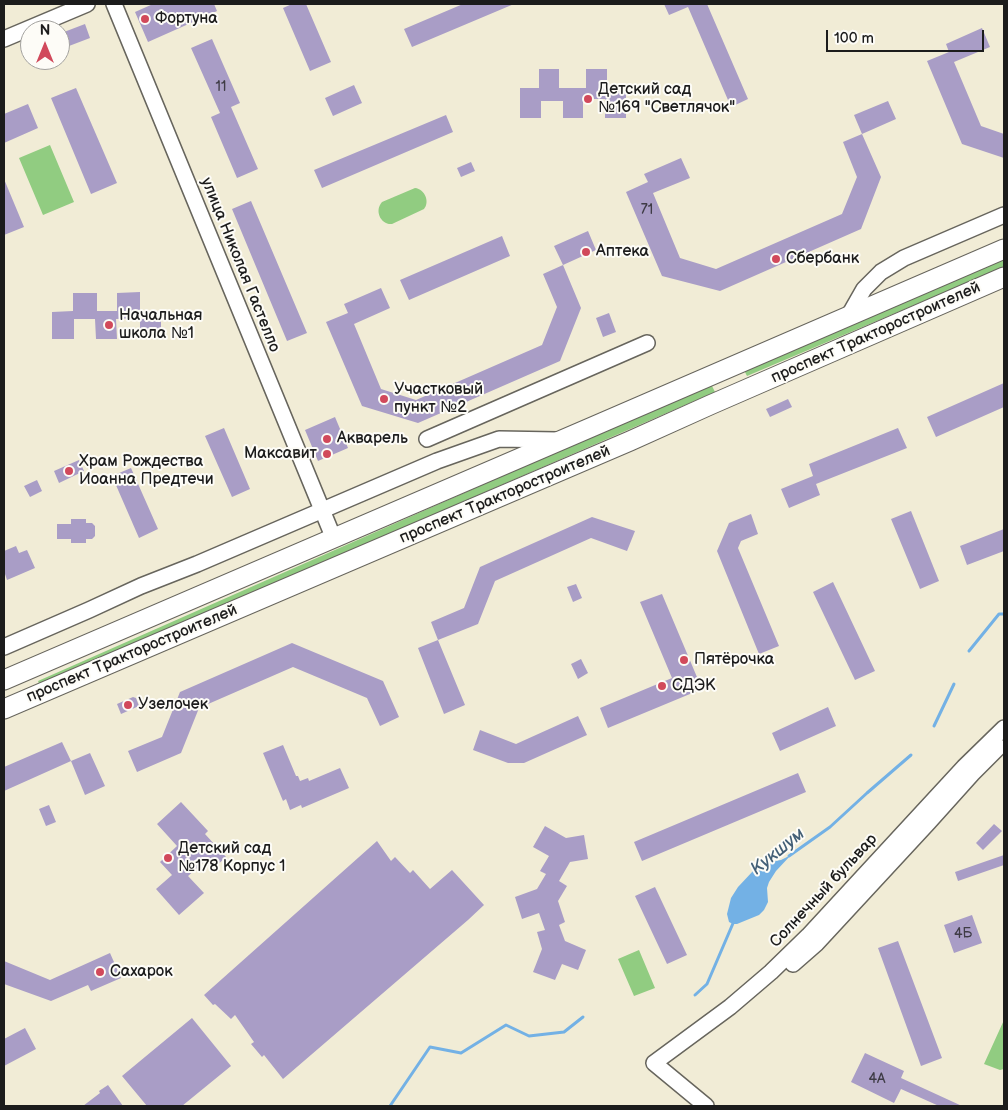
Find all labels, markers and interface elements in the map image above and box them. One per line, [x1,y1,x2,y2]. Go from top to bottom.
place label: Фортуна [155,9,218,29]
marker: Фортуна [139,13,151,25]
north arrow [20,20,70,70]
scale bar [828,20,986,52]
text: N [40,22,50,39]
text: 100 m [834,29,874,48]
house number: 11 [216,79,226,95]
place label: Детский сад №169 "Светлячок" [598,80,735,118]
marker: Детский сад №169 "Светлячок" [582,93,594,105]
street label: улица Николая Гастелло [196,175,284,355]
house number: 71 [641,202,653,218]
place label: Аптека [596,242,649,262]
marker: Аптека [580,246,592,258]
place label: Сбербанк [786,249,859,269]
marker: Сбербанк [770,253,782,265]
street label: проспект Тракторостроителей [768,278,984,388]
place label: Начальная школа №1 [119,306,202,344]
marker: Начальная школа №1 [103,319,115,331]
place label: Участковый пункт №2 [394,380,483,418]
marker: Участковый пункт №2 [378,393,390,405]
place label: Акварель [337,429,408,449]
marker: Акварель [321,433,333,445]
street label: проспект Тракторостроителей [397,442,613,548]
place label: Максавит [244,444,317,464]
marker: Максавит [321,448,333,460]
place label: Храм Рождества Иоанна Предтечи [79,452,214,490]
marker: Храм Рождества Иоанна Предтечи [63,465,75,477]
street label: проспект Тракторостроителей [24,601,240,707]
place label: Пятёрочка [694,650,774,670]
marker: Пятёрочка [678,654,690,666]
place label: СДЭК [672,676,715,696]
marker: СДЭК [656,680,668,692]
place label: Узелочек [138,695,208,715]
marker: Узелочек [122,699,134,711]
water label: Кукшум [747,824,809,880]
street label: Солнечный бульвар [766,830,882,952]
place label: Детский сад №178 Корпус 1 [178,839,286,877]
marker: Детский сад №178 Корпус 1 [162,852,174,864]
house number: 4Б [954,926,972,942]
place label: Сахарок [110,962,173,982]
marker: Сахарок [94,966,106,978]
house number: 4А [868,1071,886,1087]

